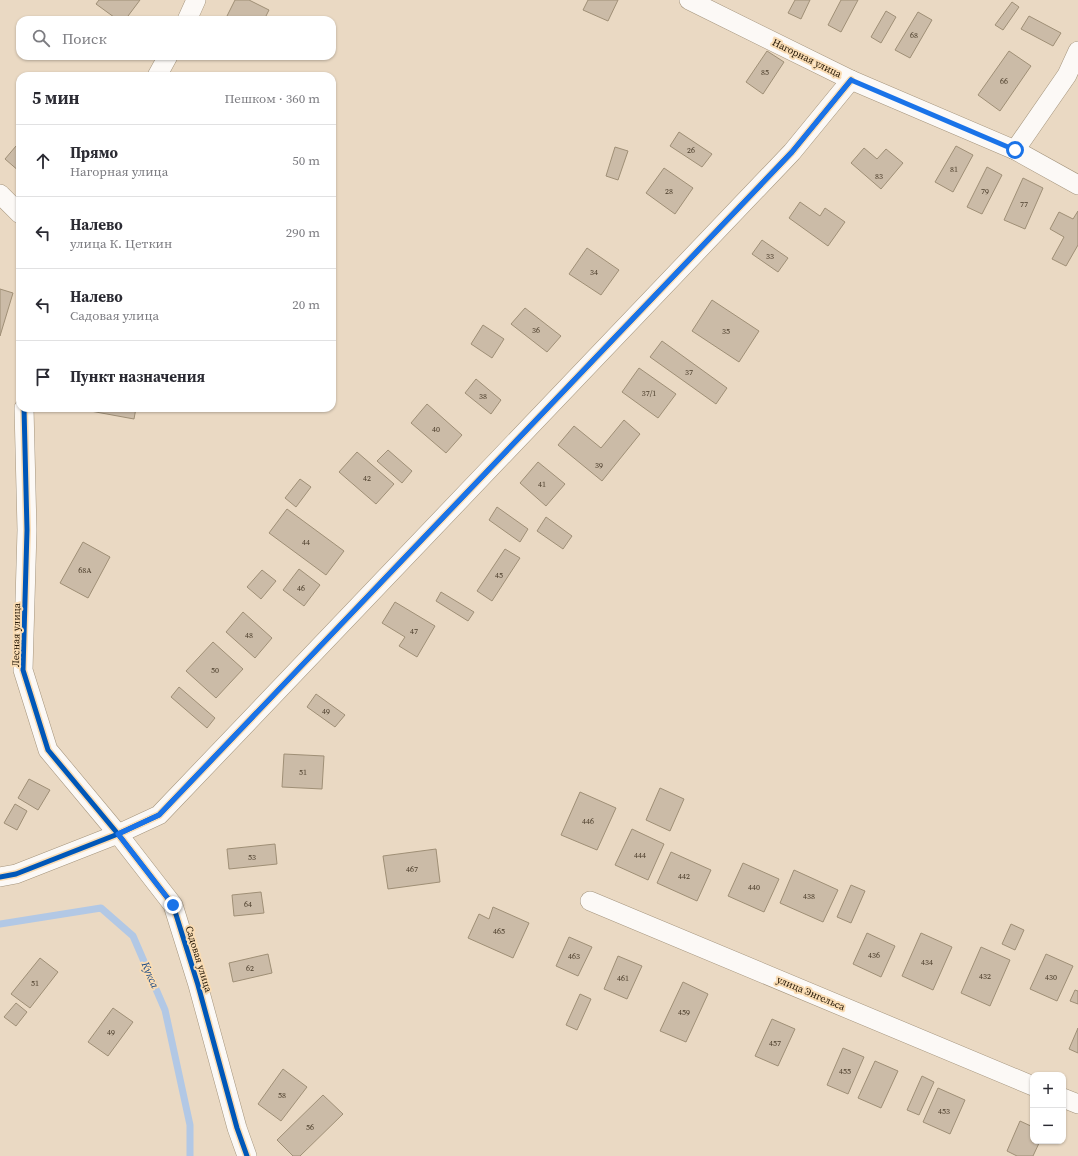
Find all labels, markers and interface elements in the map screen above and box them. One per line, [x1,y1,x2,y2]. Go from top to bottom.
search box [16,16,336,60]
icon: search [30,27,52,49]
text: Поиск [62,28,107,49]
house number: 68 [910,30,918,41]
street label: Нагорная улица [770,36,845,81]
house number: 85 [761,67,769,78]
house number: 66 [1000,76,1008,87]
text: 5 мин [32,86,80,110]
text: Пешком · 360 m [225,90,320,107]
route start [1006,141,1024,159]
text: Прямо [70,142,118,163]
house number: 26 [687,145,695,156]
icon: ahead [32,150,54,172]
text: 50 m [292,152,320,169]
text: Нагорная улица [70,163,168,180]
house number: 81 [950,164,958,175]
house number: 83 [875,171,883,182]
house number: 28 [665,186,673,197]
house number: 79 [981,186,989,197]
house number: 77 [1020,199,1028,210]
text: Налево [70,214,123,235]
icon: left [32,222,54,244]
text: 290 m [286,224,320,241]
text: улица К. Цеткин [70,235,172,252]
house number: 33 [766,251,774,262]
house number: 34 [590,267,598,278]
text: Налево [70,286,123,307]
icon: left [32,294,54,316]
text: 20 m [292,296,320,313]
text: Садовая улица [70,307,159,324]
house number: 36 [532,325,540,336]
house number: 35 [722,326,730,337]
icon: arrive [32,366,54,388]
text: Пункт назначения [70,366,205,387]
house number: 37 [685,367,693,378]
house number: 37/1 [642,388,656,399]
house number: 38 [479,391,487,402]
house number: 40 [432,424,440,435]
house number: 39 [595,460,603,471]
house number: 42 [363,473,371,484]
house number: 41 [538,479,546,490]
house number: 44 [302,537,310,548]
house number: 68А [78,565,92,576]
house number: 45 [495,570,503,581]
house number: 46 [297,583,305,594]
street label: Лесная улица [9,602,23,667]
house number: 47 [410,626,418,637]
house number: 48 [245,630,253,641]
house number: 50 [211,665,219,676]
house number: 49 [322,706,330,717]
house number: 51 [299,767,307,778]
house number: 446 [582,816,594,827]
house number: 444 [634,850,646,861]
house number: 53 [248,852,256,863]
house number: 467 [406,864,418,875]
house number: 442 [678,871,690,882]
house number: 440 [748,882,760,893]
house number: 438 [803,891,815,902]
route end [164,896,182,914]
house number: 64 [244,899,252,910]
street label: Садовая улица [183,924,216,995]
house number: 465 [493,926,505,937]
house number: 436 [868,950,880,961]
house number: 463 [568,951,580,962]
house number: 434 [921,957,933,968]
water label: Кукса [137,958,162,991]
house number: 62 [246,963,254,974]
house number: 432 [979,971,991,982]
house number: 430 [1045,972,1057,983]
house number: 461 [617,973,629,984]
street label: улица Энгельса [775,973,848,1014]
house number: 51 [31,978,39,989]
house number: 459 [678,1007,690,1018]
house number: 49 [107,1027,115,1038]
house number: 457 [769,1038,781,1049]
house number: 455 [839,1066,851,1077]
map controls [1030,1072,1066,1144]
button: + [1030,1072,1066,1108]
house number: 58 [278,1090,286,1101]
house number: 453 [938,1106,950,1117]
button: − [1030,1108,1066,1144]
house number: 56 [306,1122,314,1133]

